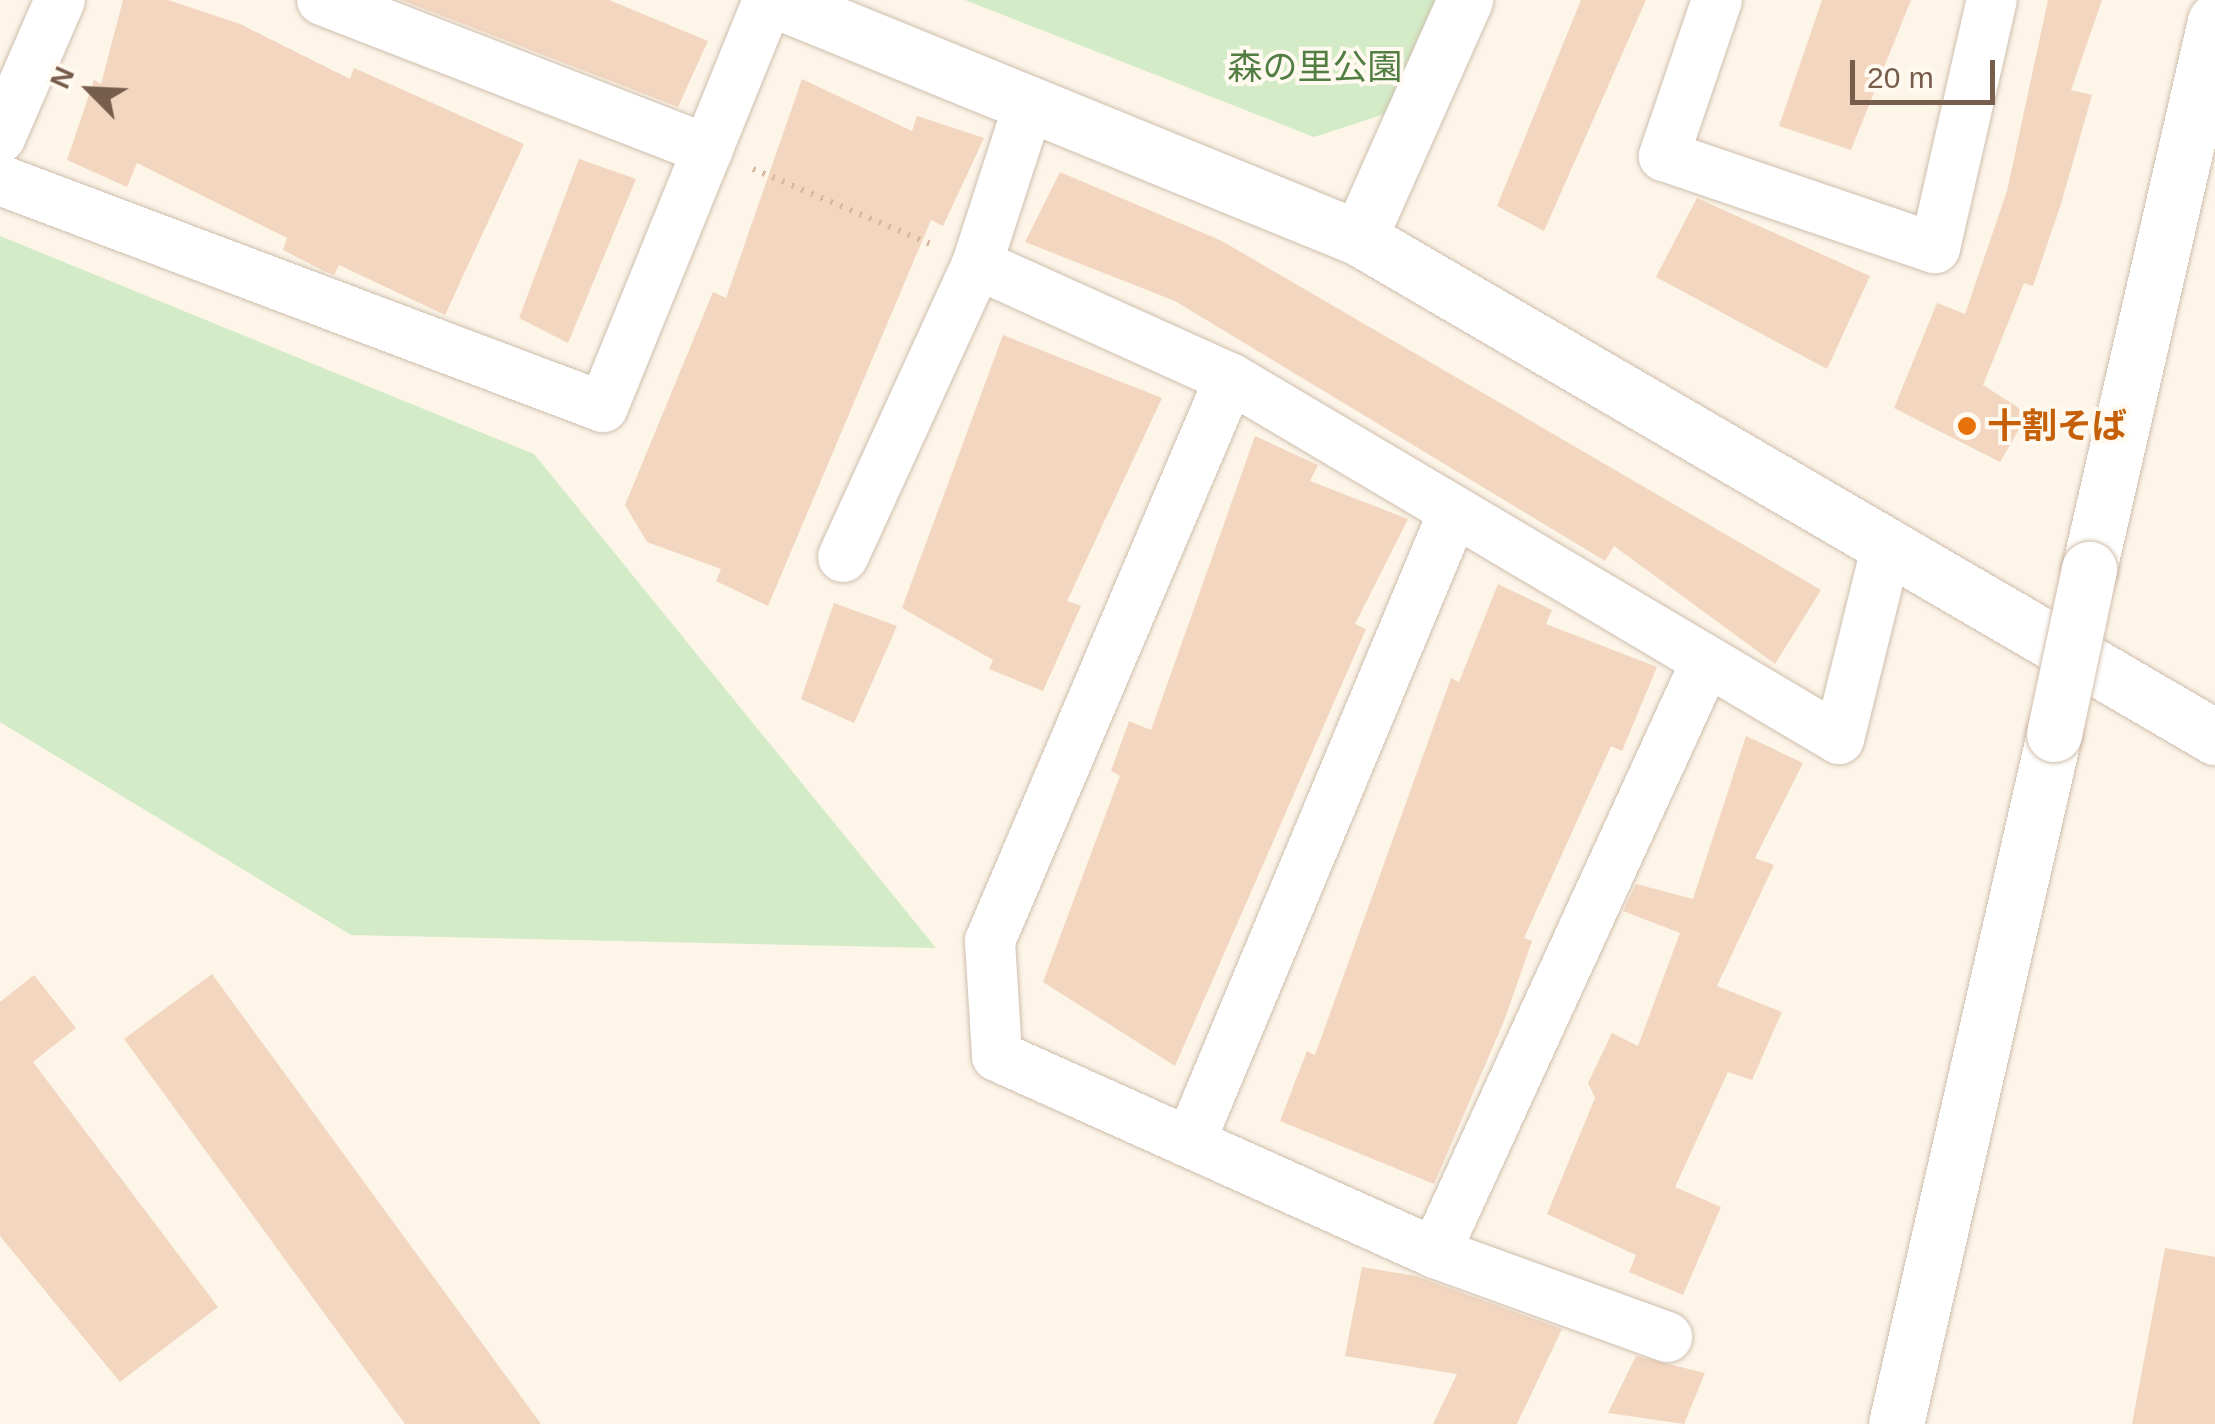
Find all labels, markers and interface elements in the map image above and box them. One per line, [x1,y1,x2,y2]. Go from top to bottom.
north arrow [40,40,140,140]
scale bar [1855,40,2000,102]
park label: 森の里公園 [1228,46,1402,88]
text: 20 m [1867,61,1934,94]
text: N [44,62,80,93]
place label: 十割そば [1987,405,2127,447]
marker: 十割そば [1956,415,1978,437]

